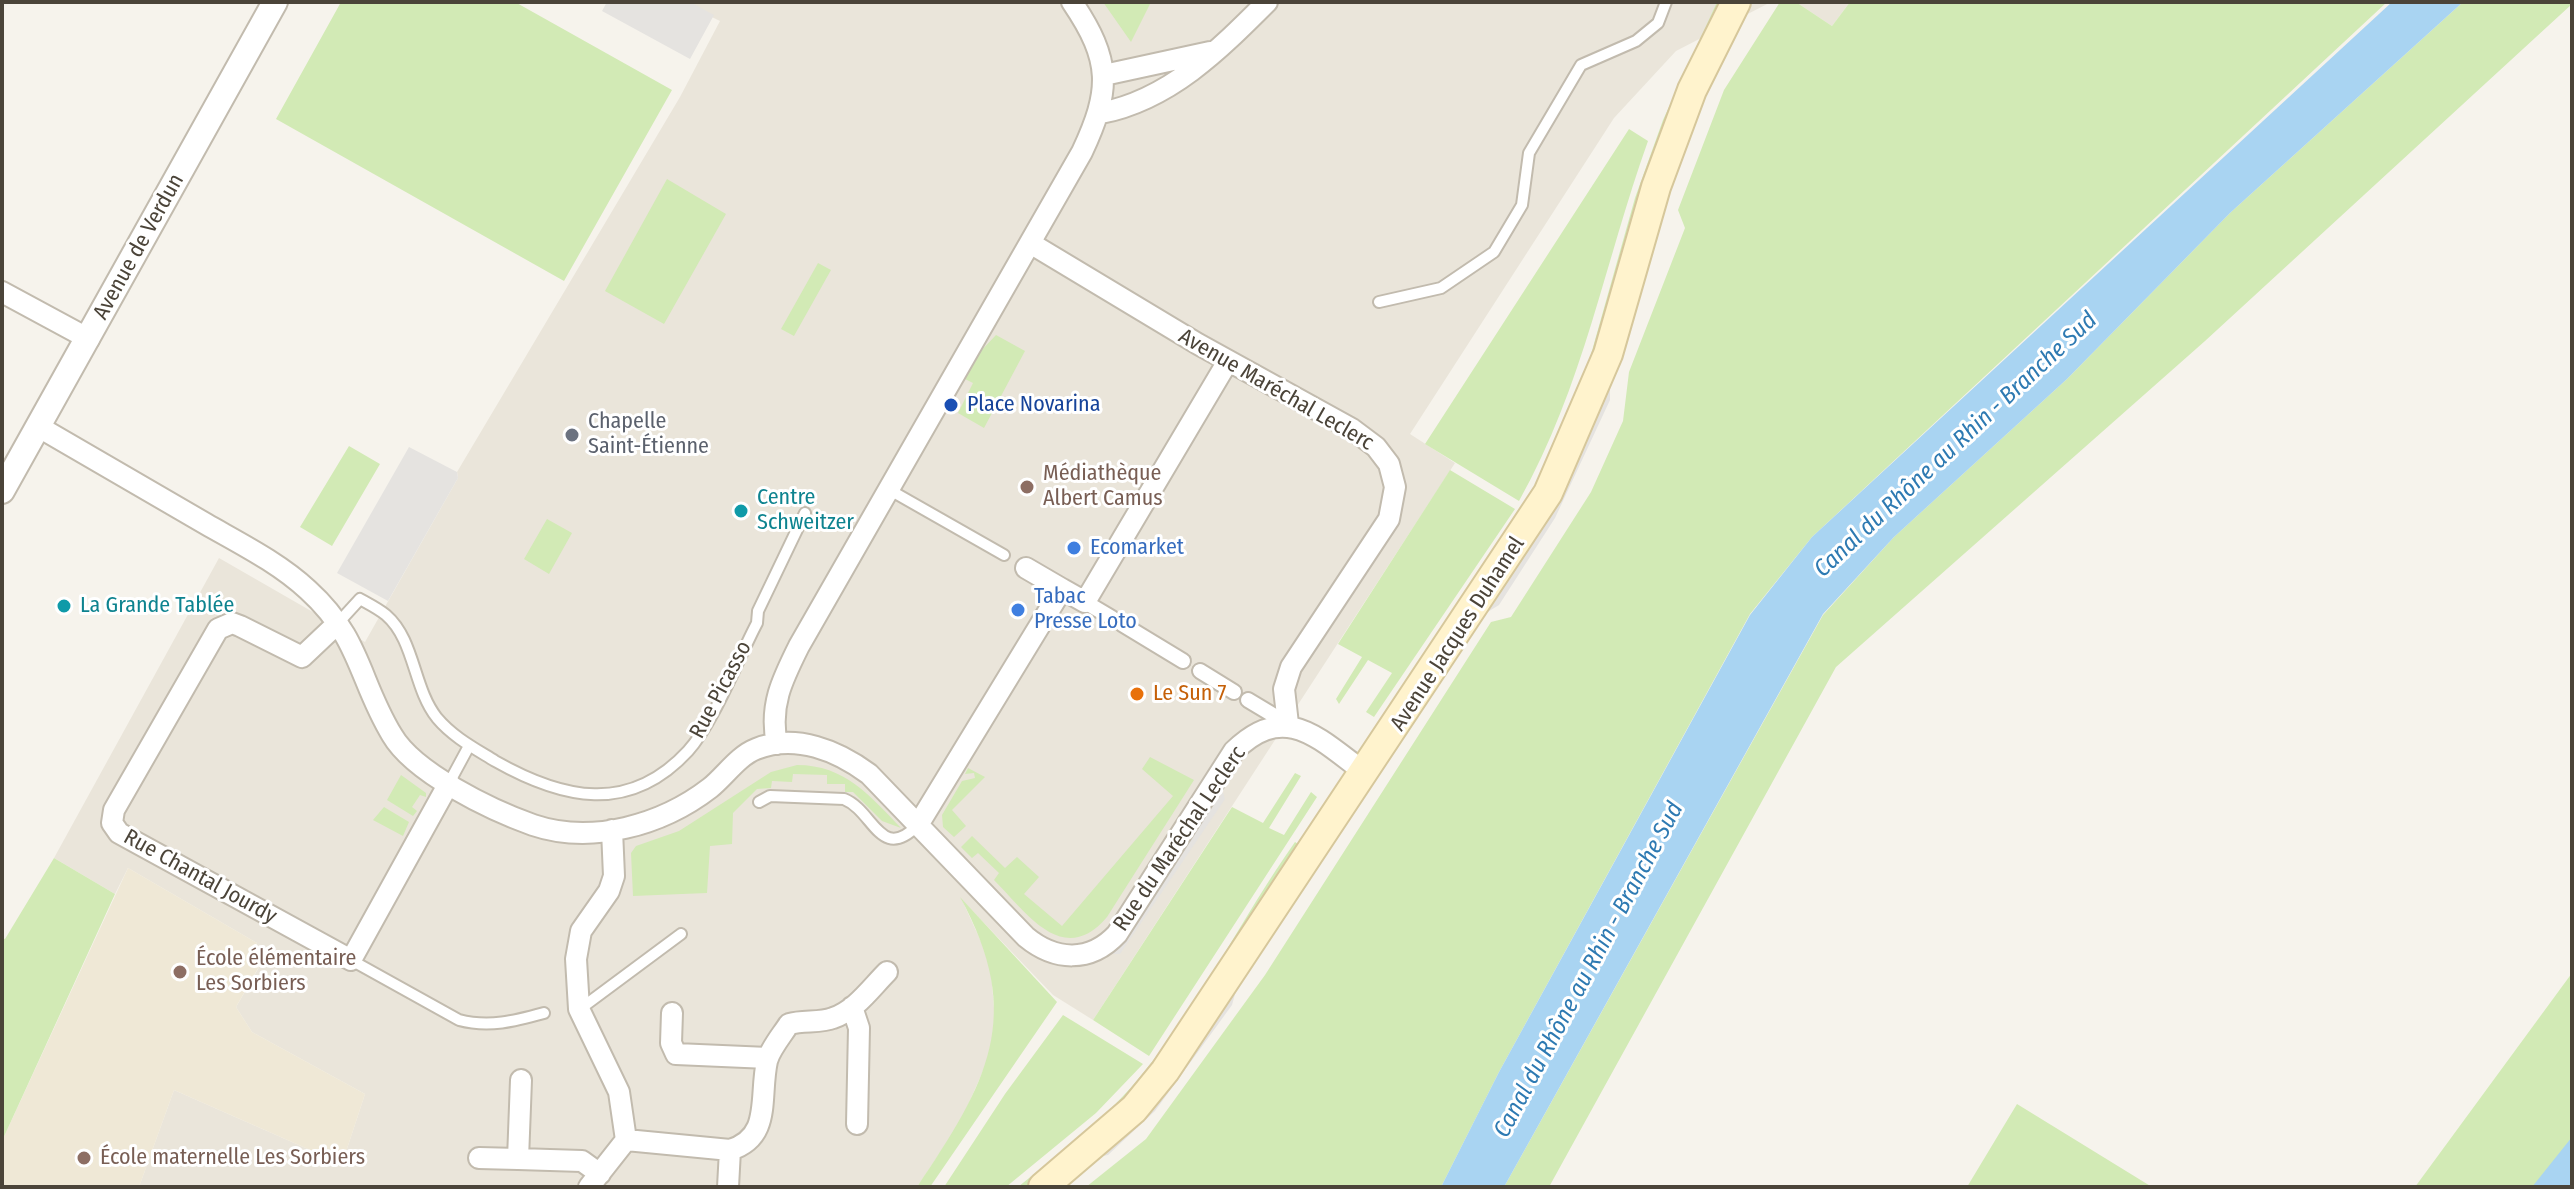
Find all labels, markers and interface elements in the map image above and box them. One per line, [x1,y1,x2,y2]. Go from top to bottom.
street label: Avenue de Verdun [88,170,190,324]
water label: Canal du Rhône au Rhin - Branche Sud [1809,306,2103,584]
street label: Avenue Maréchal Leclerc [1174,323,1378,457]
place label: Place Novarina [967,392,1100,418]
marker: Place Novarina [942,396,960,414]
place label: Chapelle Saint-Étienne [588,409,709,460]
marker: Chapelle Saint-Étienne [563,426,581,444]
place label: Médiathèque Albert Camus [1043,461,1163,512]
marker: Médiathèque Albert Camus [1018,478,1036,496]
place label: Centre Schweitzer [757,485,854,536]
marker: Centre Schweitzer [732,502,750,520]
street label: Avenue Jacques Duhamel [1385,532,1531,736]
place label: Ecomarket [1090,535,1184,561]
marker: Ecomarket [1065,539,1083,557]
place label: Tabac Presse Loto [1034,584,1137,636]
place label: La Grande Tablée [80,593,234,619]
marker: La Grande Tablée [55,597,73,615]
marker: Tabac Presse Loto [1009,601,1027,619]
street label: Rue Picasso [684,637,758,743]
place label: Le Sun 7 [1153,681,1226,707]
marker: Le Sun 7 [1128,685,1146,703]
street label: Rue du Maréchal Leclerc [1108,741,1252,937]
water label: Canal du Rhône au Rhin - Branche Sud [1488,797,1690,1143]
street label: Rue Chantal Jourdy [119,824,281,930]
place label: École élémentaire Les Sorbiers [196,946,356,998]
marker: École élémentaire Les Sorbiers [171,963,189,981]
place label: École maternelle Les Sorbiers [100,1145,365,1171]
marker: École maternelle Les Sorbiers [75,1149,93,1167]

